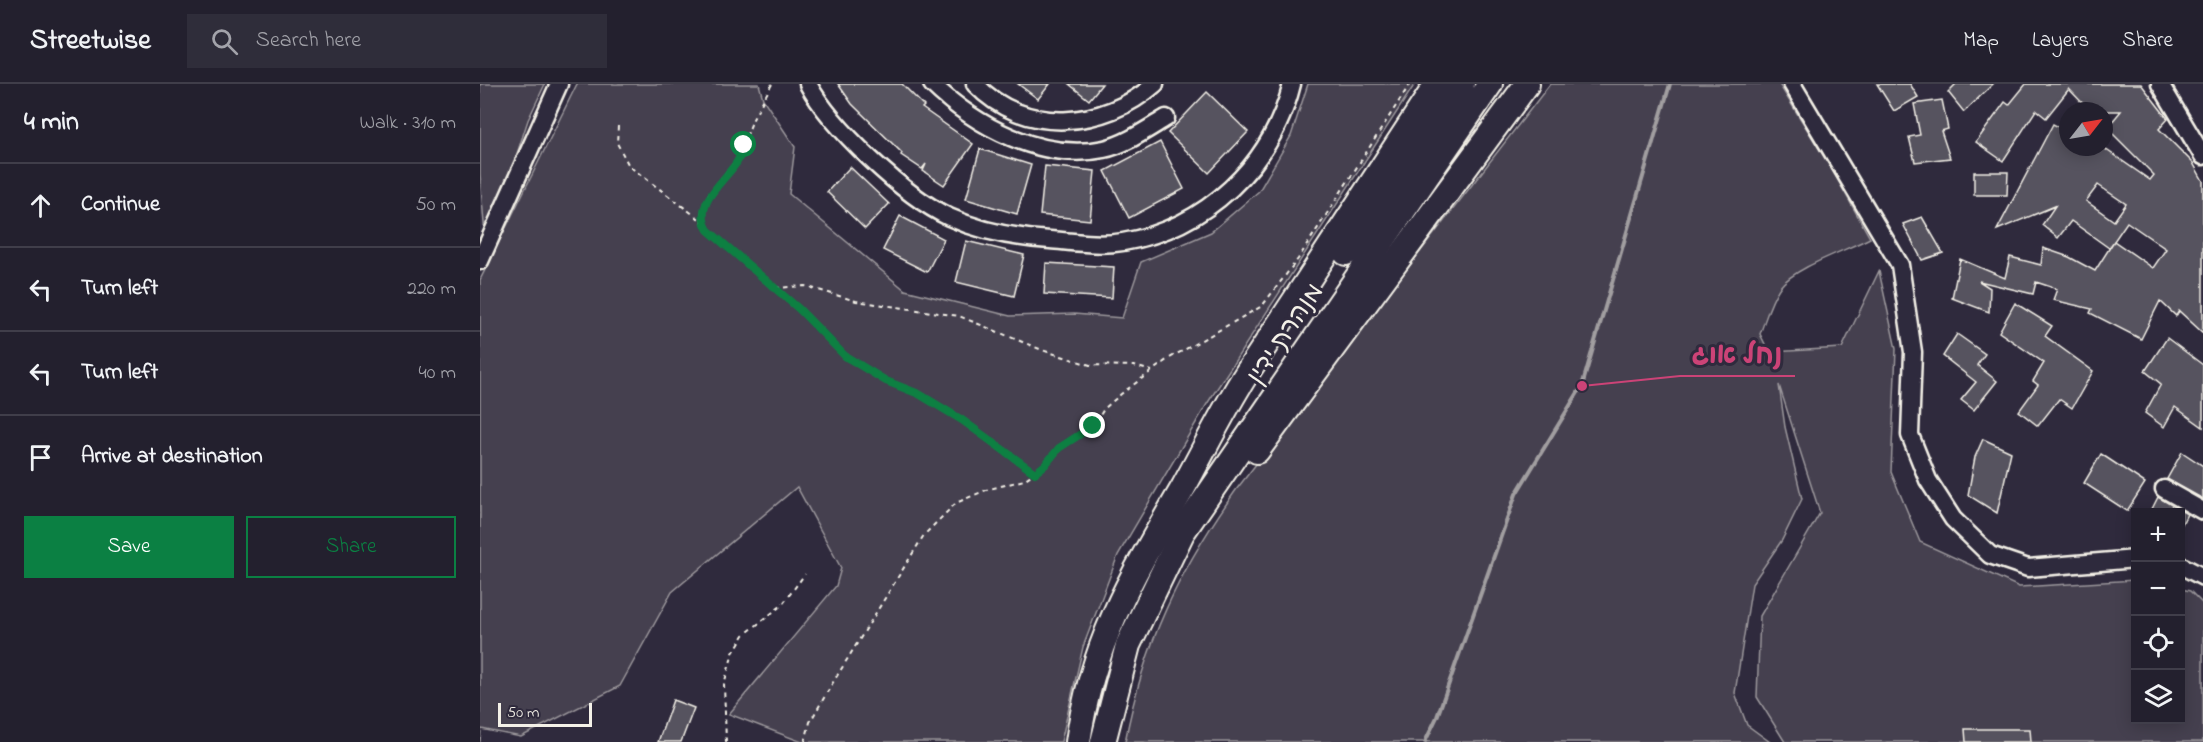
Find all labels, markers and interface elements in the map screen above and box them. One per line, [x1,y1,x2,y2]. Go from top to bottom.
search box [187,14,607,68]
text: Streetwise [30,21,151,62]
icon: search [208,25,241,58]
text: Search here [256,25,361,57]
text: Map [1963,26,1999,56]
text: Layers [2032,26,2089,56]
text: Share [2122,26,2173,56]
north arrow [2059,102,2113,156]
text: 4 min [24,104,79,142]
text: Walk · 310 m [360,109,456,138]
route start [730,131,756,157]
icon: ahead [24,189,57,222]
text: Continue [81,189,160,221]
text: 50 m [415,191,456,220]
icon: left [24,273,57,306]
text: Turn left [81,273,158,305]
text: 220 m [407,275,456,304]
street label: מנהרת ידין [1238,276,1334,393]
callout: נחל אוג [1680,331,1795,376]
text: נחל אוג [1691,337,1783,376]
icon: left [24,357,57,390]
text: Turn left [81,357,158,389]
text: 40 m [419,359,456,388]
route end [1079,412,1105,438]
icon: arrive [24,441,57,474]
text: Arrive at destination [81,441,263,473]
map controls [2131,508,2185,724]
button: + [2131,508,2185,562]
button: Save [24,516,234,578]
button: Share [246,516,456,578]
button: − [2131,562,2185,616]
button: locate [2131,616,2185,670]
button: layers [2131,670,2185,724]
scale bar [498,700,592,728]
text: 50 m [507,701,539,725]

